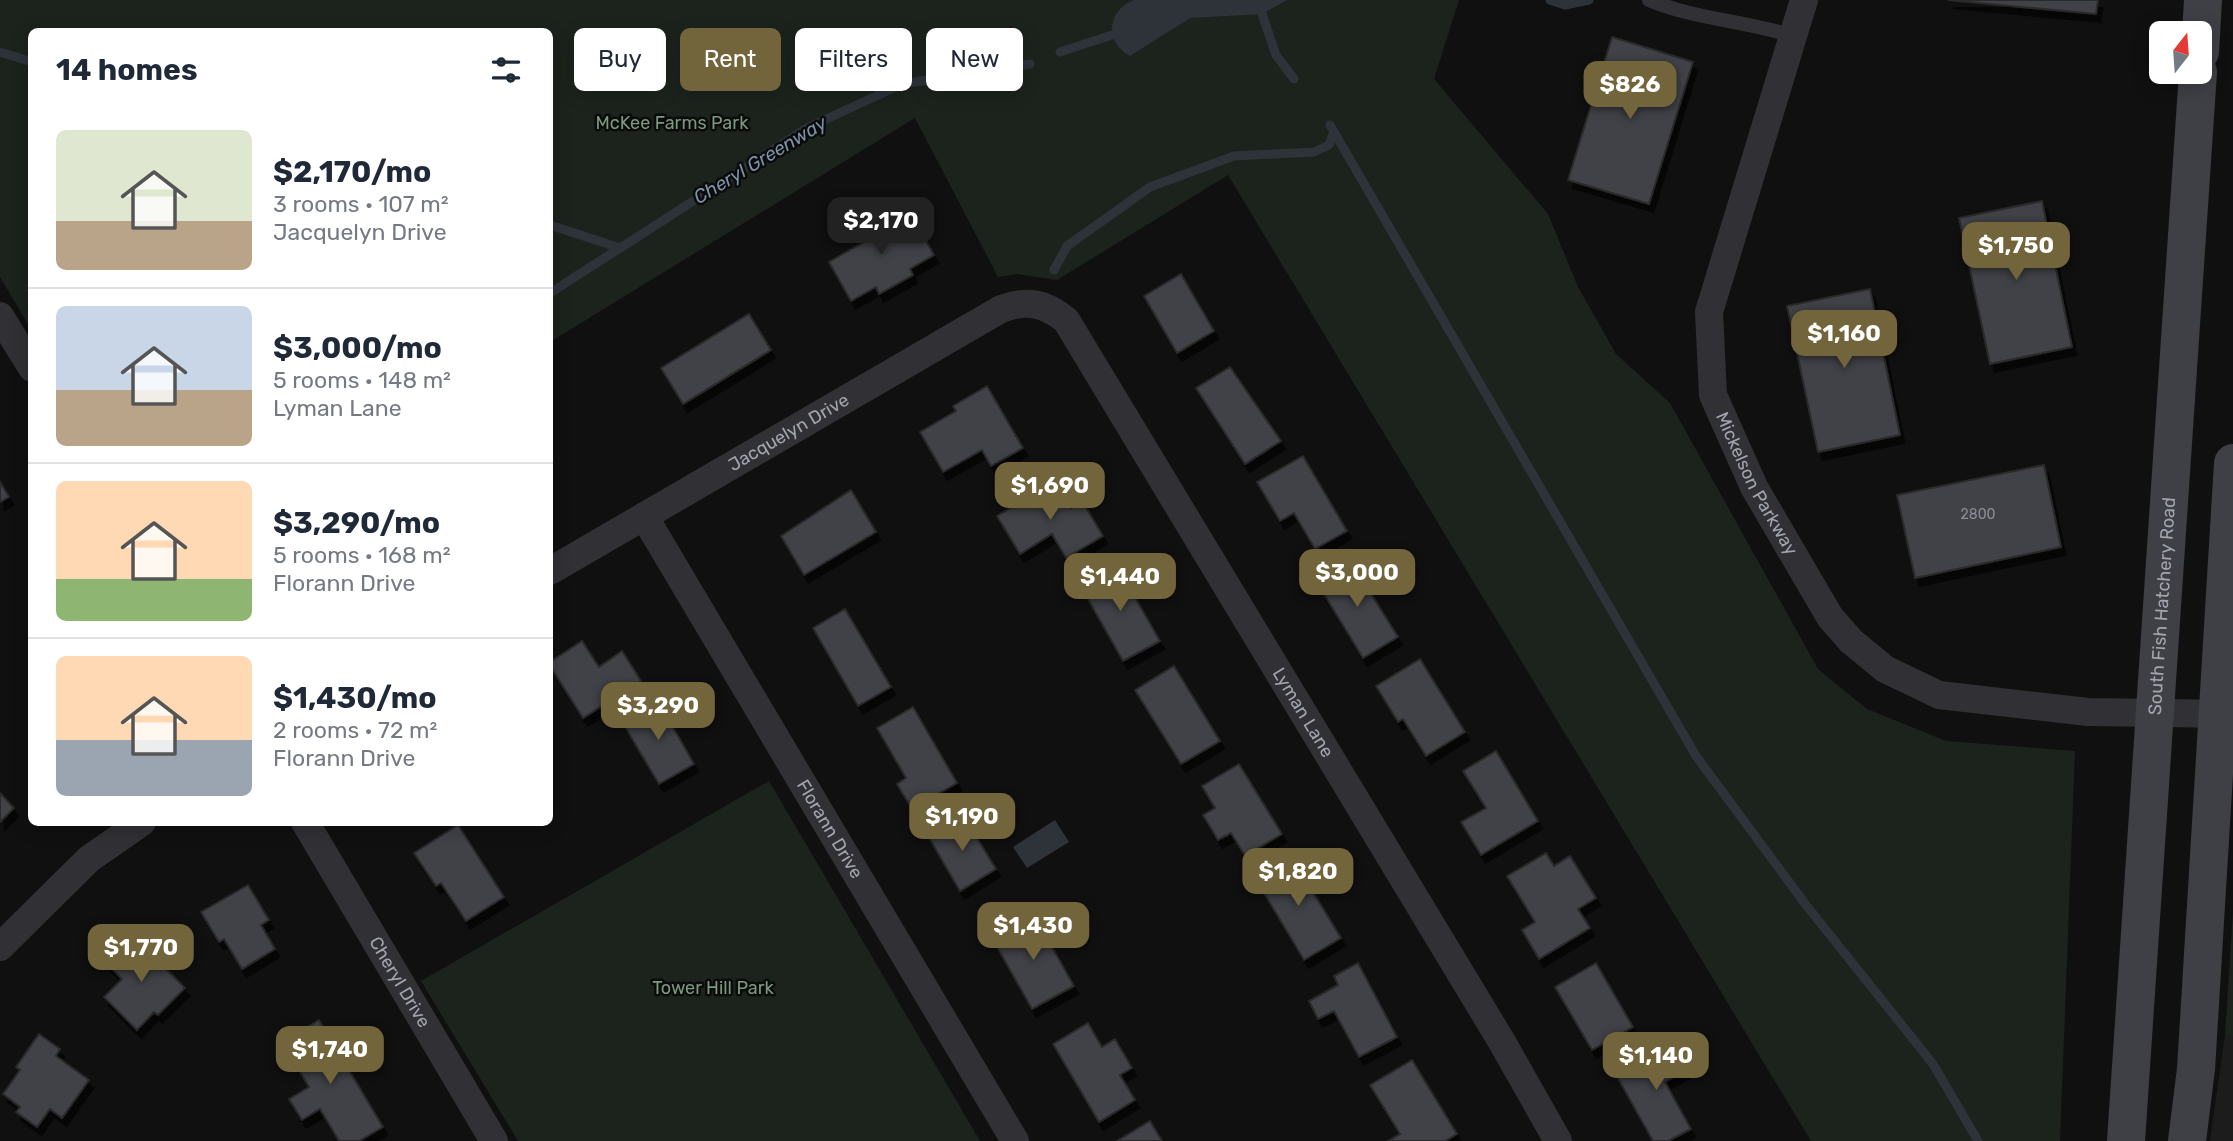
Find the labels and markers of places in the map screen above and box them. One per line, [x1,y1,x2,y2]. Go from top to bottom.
pin: $826 [1589,61,1671,121]
pin: $2,170 [824,198,938,257]
pin: $1,750 [1959,222,2073,282]
pin: $1,160 [1787,310,1901,370]
pin: $1,690 [993,462,1107,522]
pin: $3,000 [1300,550,1414,609]
pin: $1,440 [1063,554,1177,613]
pin: $3,290 [601,682,715,742]
pin: $1,190 [905,794,1019,853]
pin: $1,820 [1241,848,1355,908]
pin: $1,430 [976,902,1090,962]
pin: $1,770 [84,925,198,984]
pin: $1,740 [273,1026,387,1086]
pin: $1,140 [1599,1032,1713,1092]

